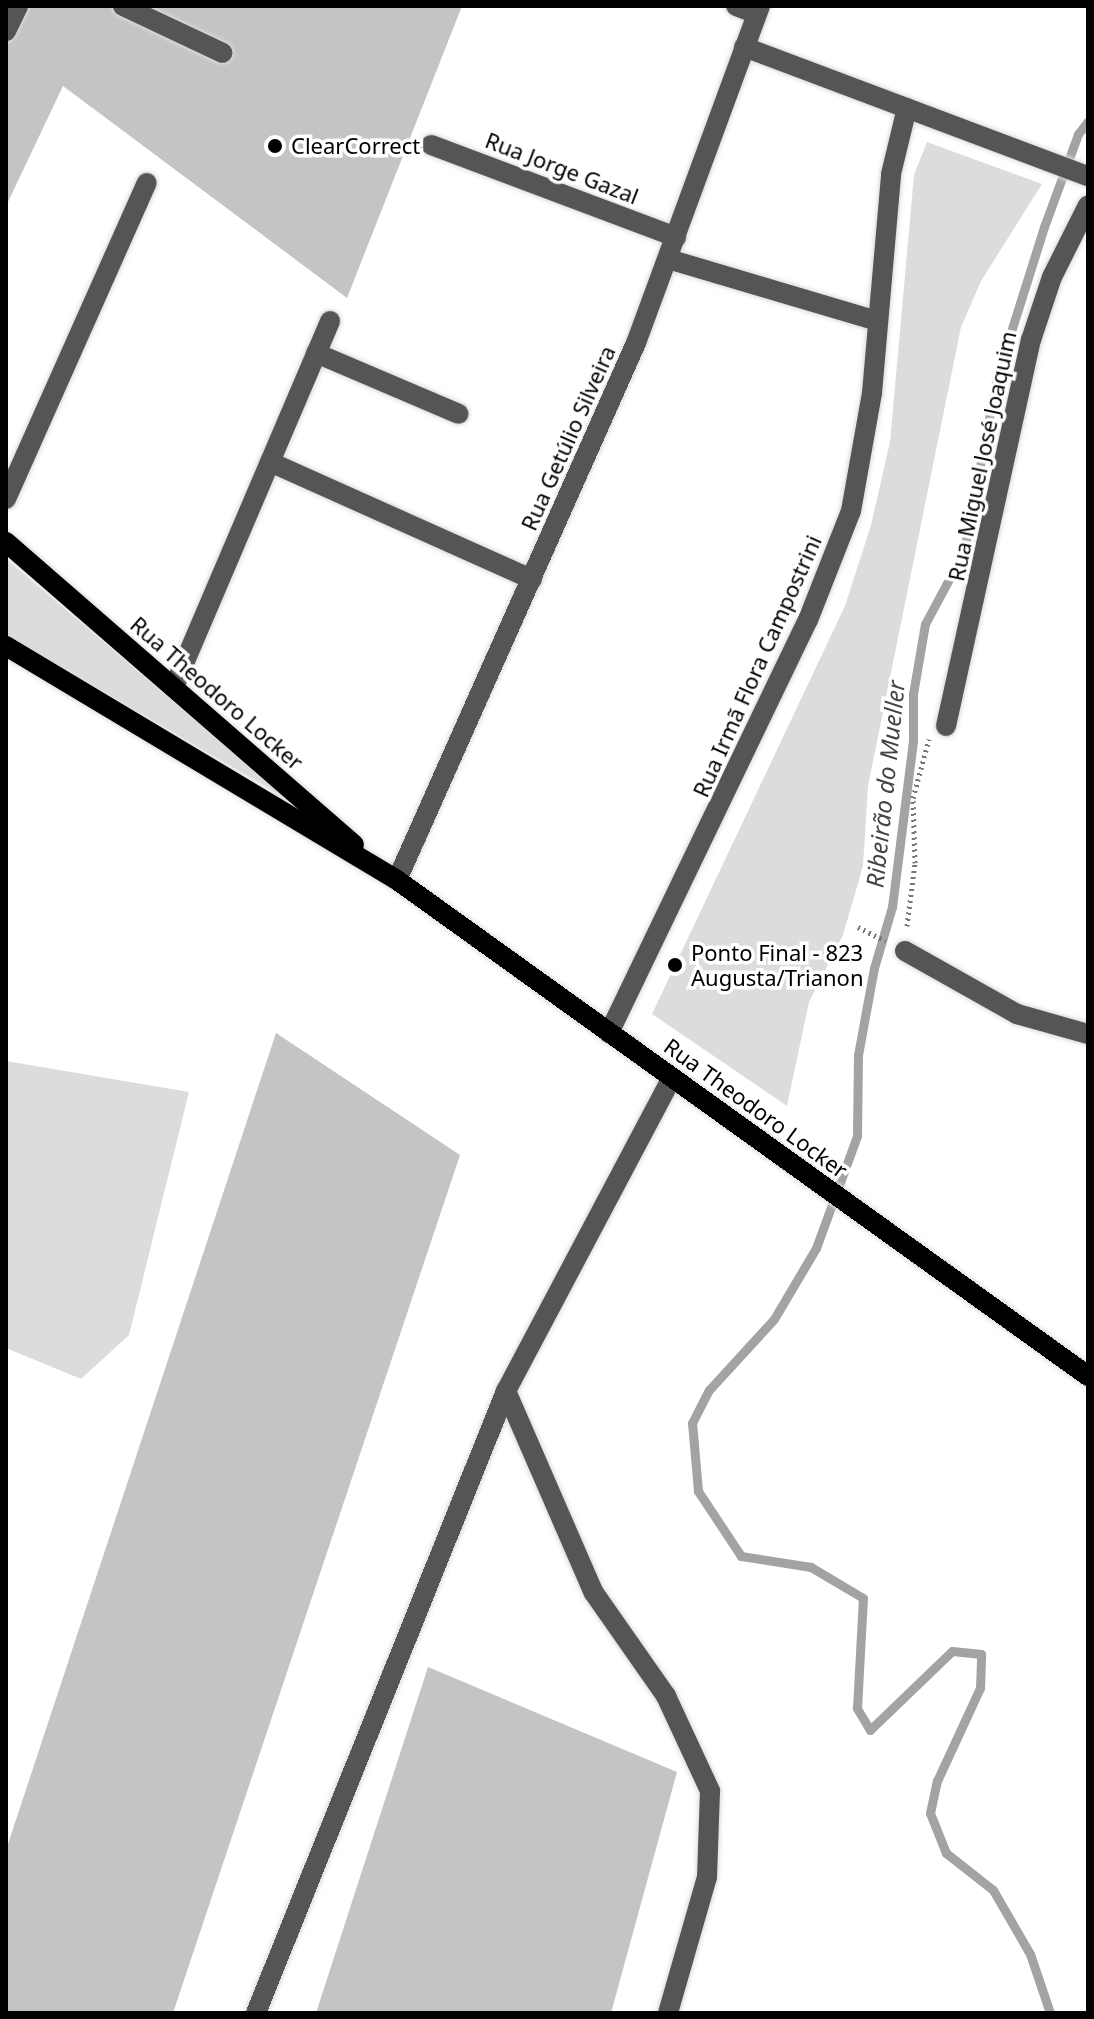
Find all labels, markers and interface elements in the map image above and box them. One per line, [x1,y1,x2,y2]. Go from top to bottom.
street label: Rua Jorge Gazal [482,127,642,209]
place label: ClearCorrect [291,133,420,159]
marker: ClearCorrect [266,137,284,155]
street label: Rua Miguel José Joaquim [943,329,1021,583]
street label: Rua Getúlio Silveira [515,342,621,534]
street label: Rua Irmã Flora Campostrini [687,531,827,801]
street label: Rua Theodoro Locker [125,611,309,775]
water label: Ribeirão do Mueller [860,679,910,889]
place label: Ponto Final - 823 Augusta/Trianon [691,939,864,990]
marker: Ponto Final - 823 Augusta/Trianon [666,956,684,974]
street label: Rua Theodoro Locker [659,1033,853,1183]

